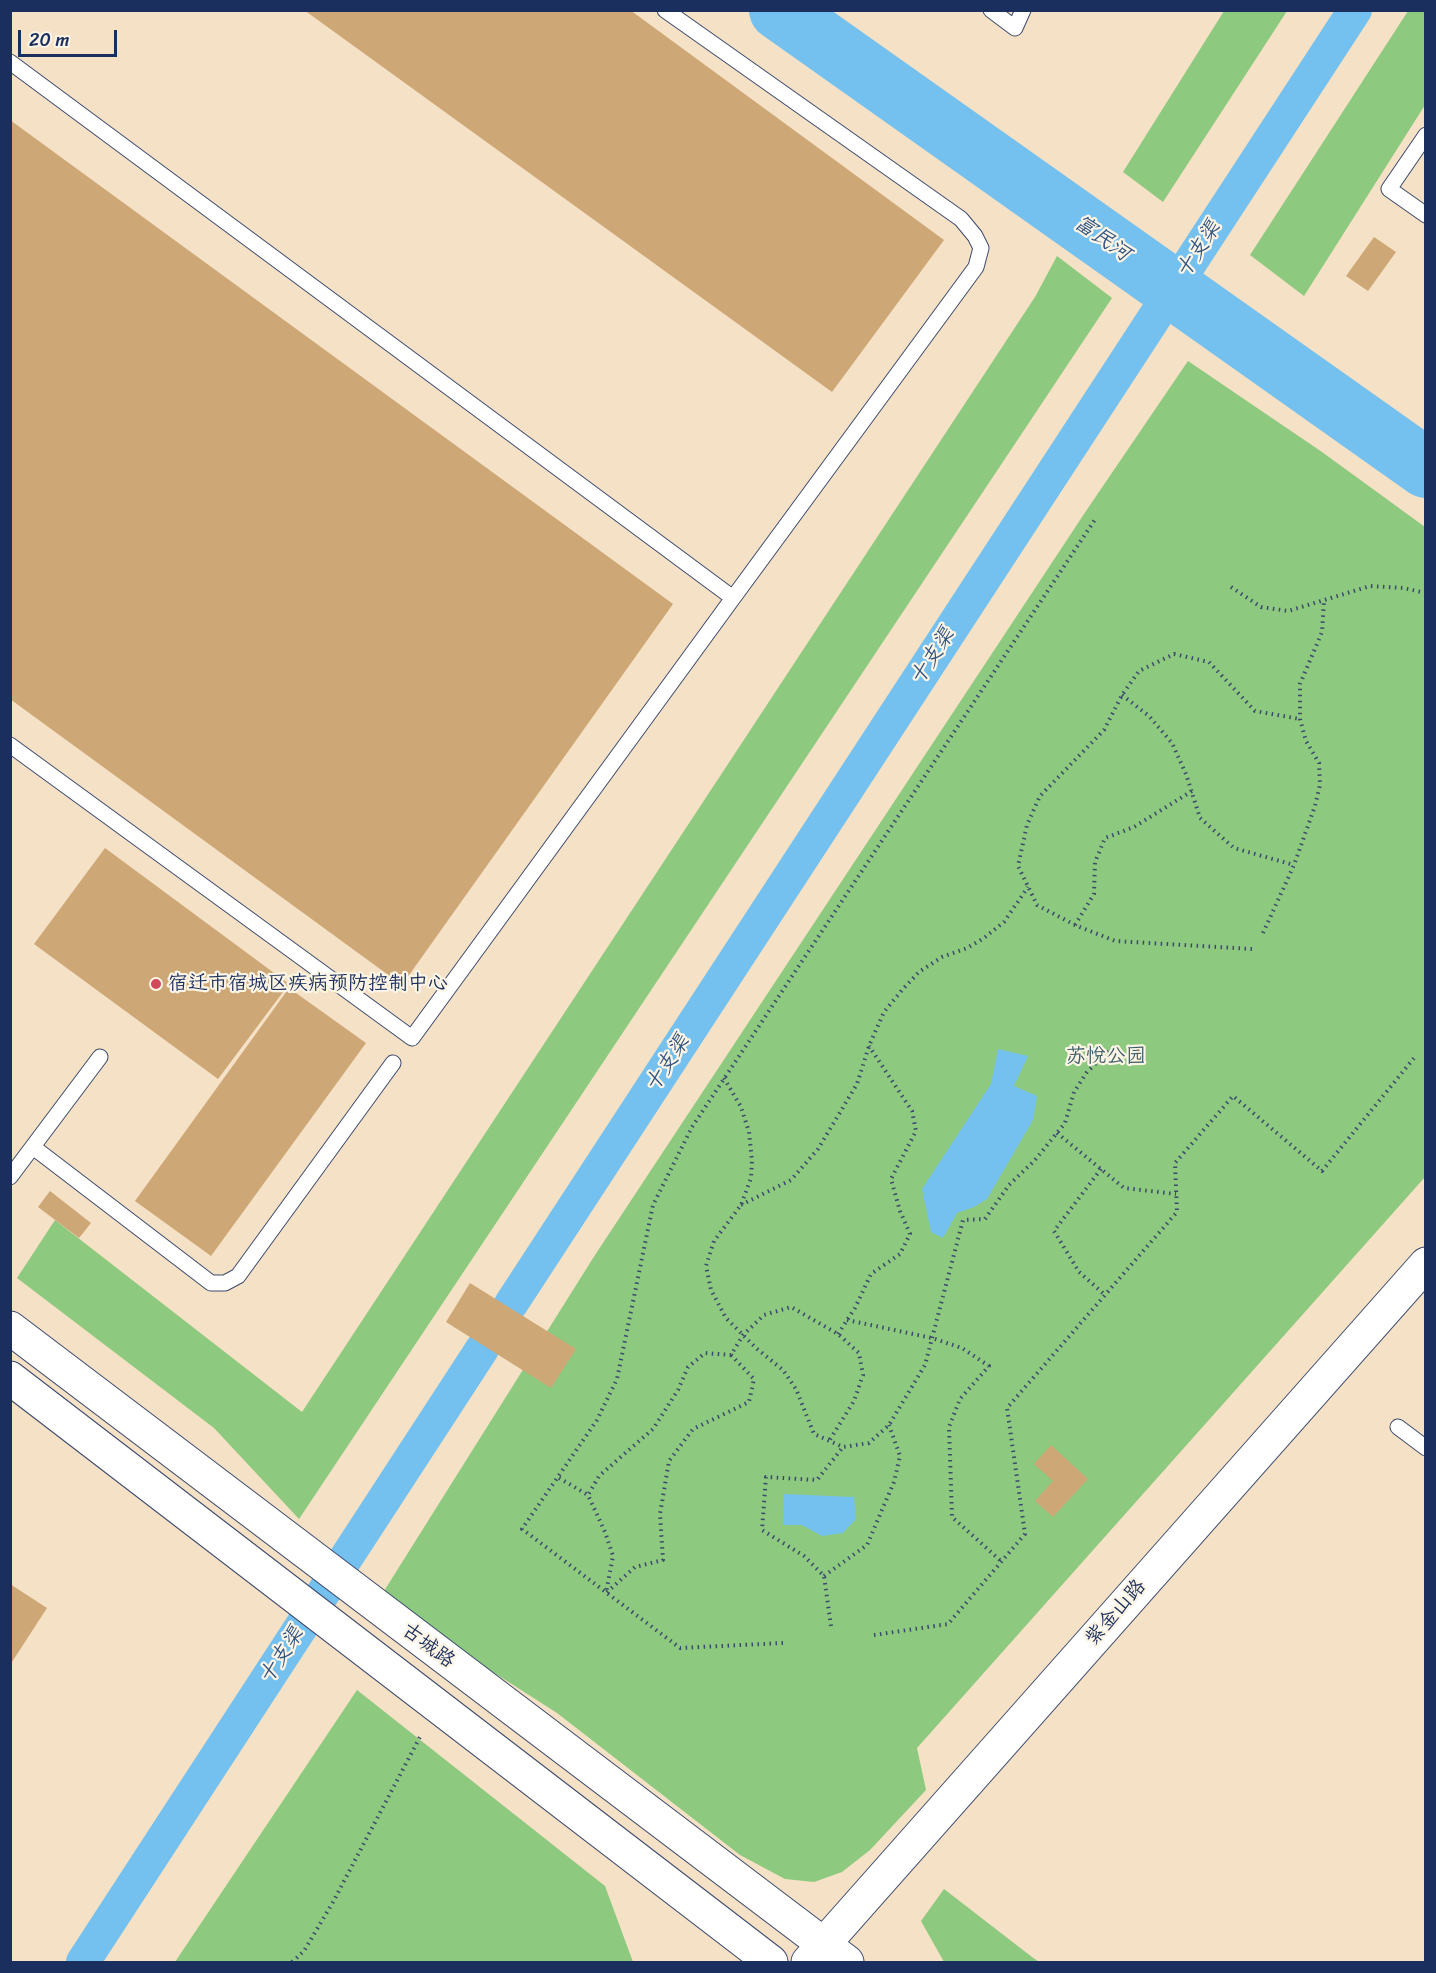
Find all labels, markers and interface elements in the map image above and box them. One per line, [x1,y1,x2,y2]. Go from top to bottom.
scale bar [21,18,120,56]
text: 20 m [29,24,69,56]
water label: 富民河 [1069,211,1135,267]
water label: 十支渠 [1171,217,1227,283]
water label: 十支渠 [905,624,961,690]
place label: 宿迁市宿城区疾病预防控制中心 [168,972,448,996]
marker: 宿迁市宿城区疾病预防控制中心 [149,977,163,991]
water label: 十支渠 [640,1031,696,1097]
park label: 苏悦公园 [1066,1045,1146,1069]
street label: 紫金山路 [1081,1575,1151,1651]
street label: 古城路 [397,1618,459,1674]
water label: 十支渠 [254,1623,310,1689]

